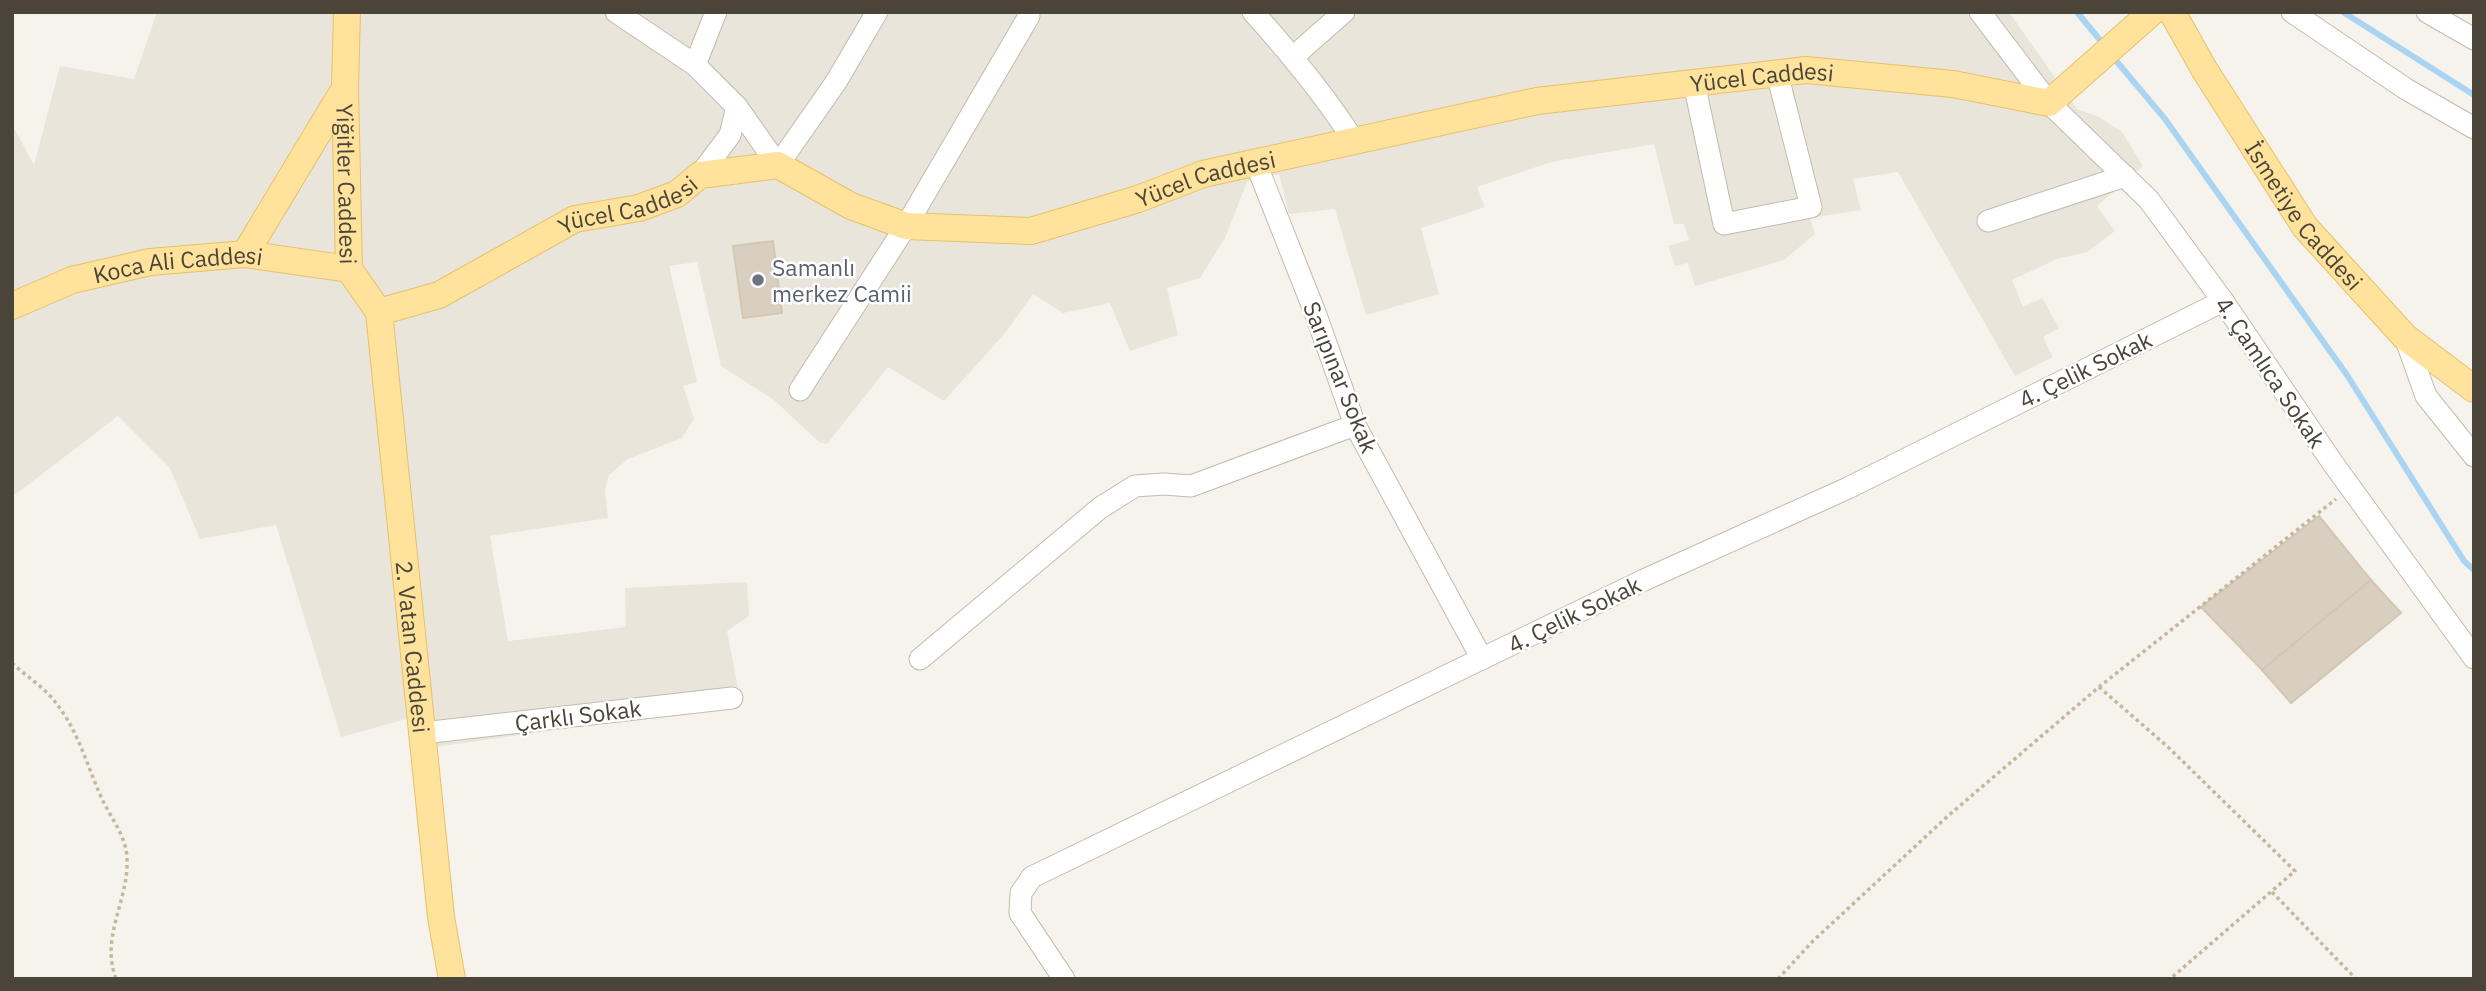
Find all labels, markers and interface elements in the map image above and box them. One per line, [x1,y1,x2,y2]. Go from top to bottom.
street label: Yücel Caddesi [1688,55,1835,98]
street label: Yiğitler Caddesi [330,103,364,265]
street label: İsmetiye Caddesi [2239,135,2370,296]
street label: Yücel Caddesi [1131,144,1278,214]
street label: Yücel Caddesi [552,169,703,241]
street label: Koca Ali Caddesi [90,239,265,290]
place label: Samanlı merkez Camii [772,252,912,308]
marker: Samanlı merkez Camii [750,272,766,288]
street label: 4. Çamlıca Sokak [2209,291,2333,453]
street label: Sarıpınar Sokak [1297,297,1385,457]
street label: 4. Çelik Sokak [2013,324,2157,414]
street label: 2. Vatan Caddesi [390,559,437,734]
street label: 4. Çelik Sokak [1502,569,1646,659]
street label: Çarklı Sokak [513,692,643,738]

